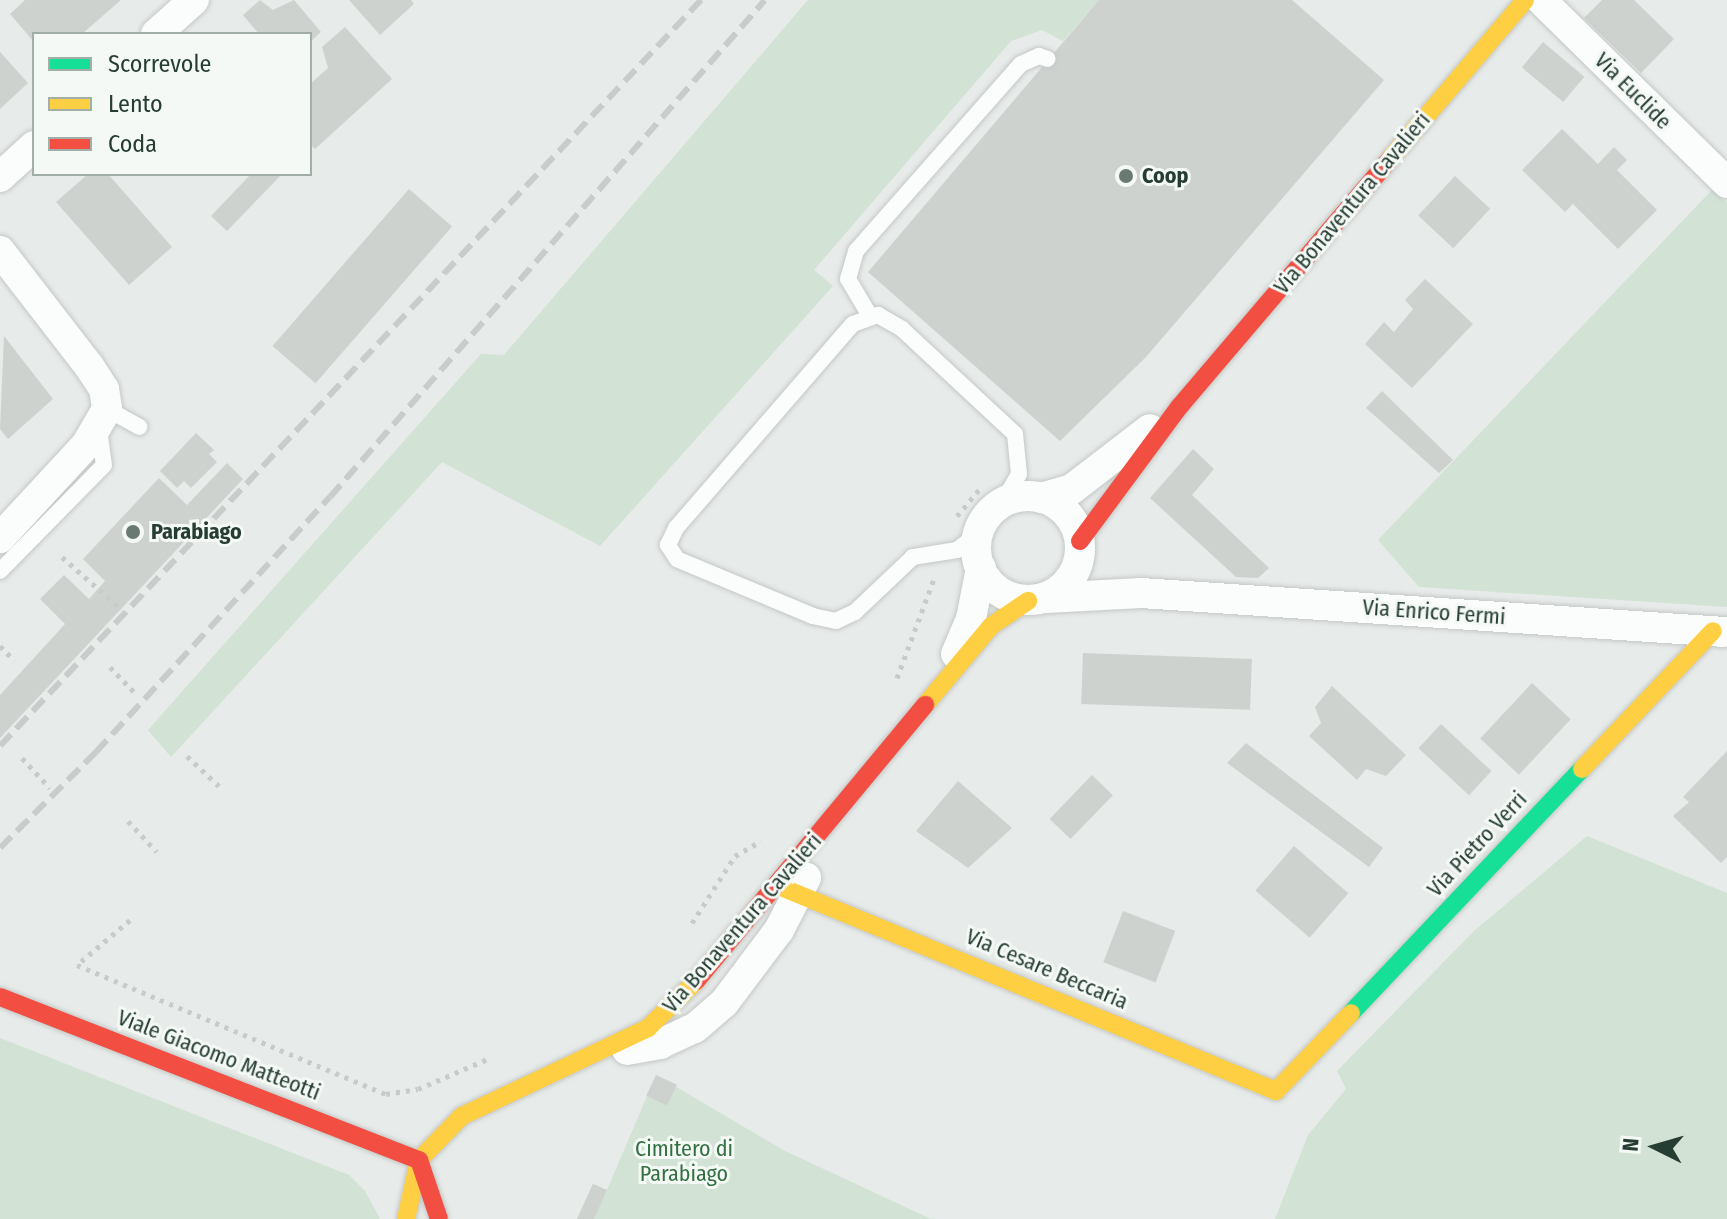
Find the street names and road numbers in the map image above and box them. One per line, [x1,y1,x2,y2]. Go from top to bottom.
street label: Via Euclide [1589,47,1677,135]
street label: Via Bonaventura Cavalieri [1268,107,1436,299]
street label: Via Enrico Fermi [1362,594,1506,630]
street label: Via Pietro Verri [1422,786,1532,902]
street label: Via Bonaventura Cavalieri [657,828,827,1018]
street label: Via Cesare Beccaria [962,923,1132,1015]
street label: Viale Giacomo Matteotti [114,1004,324,1106]

